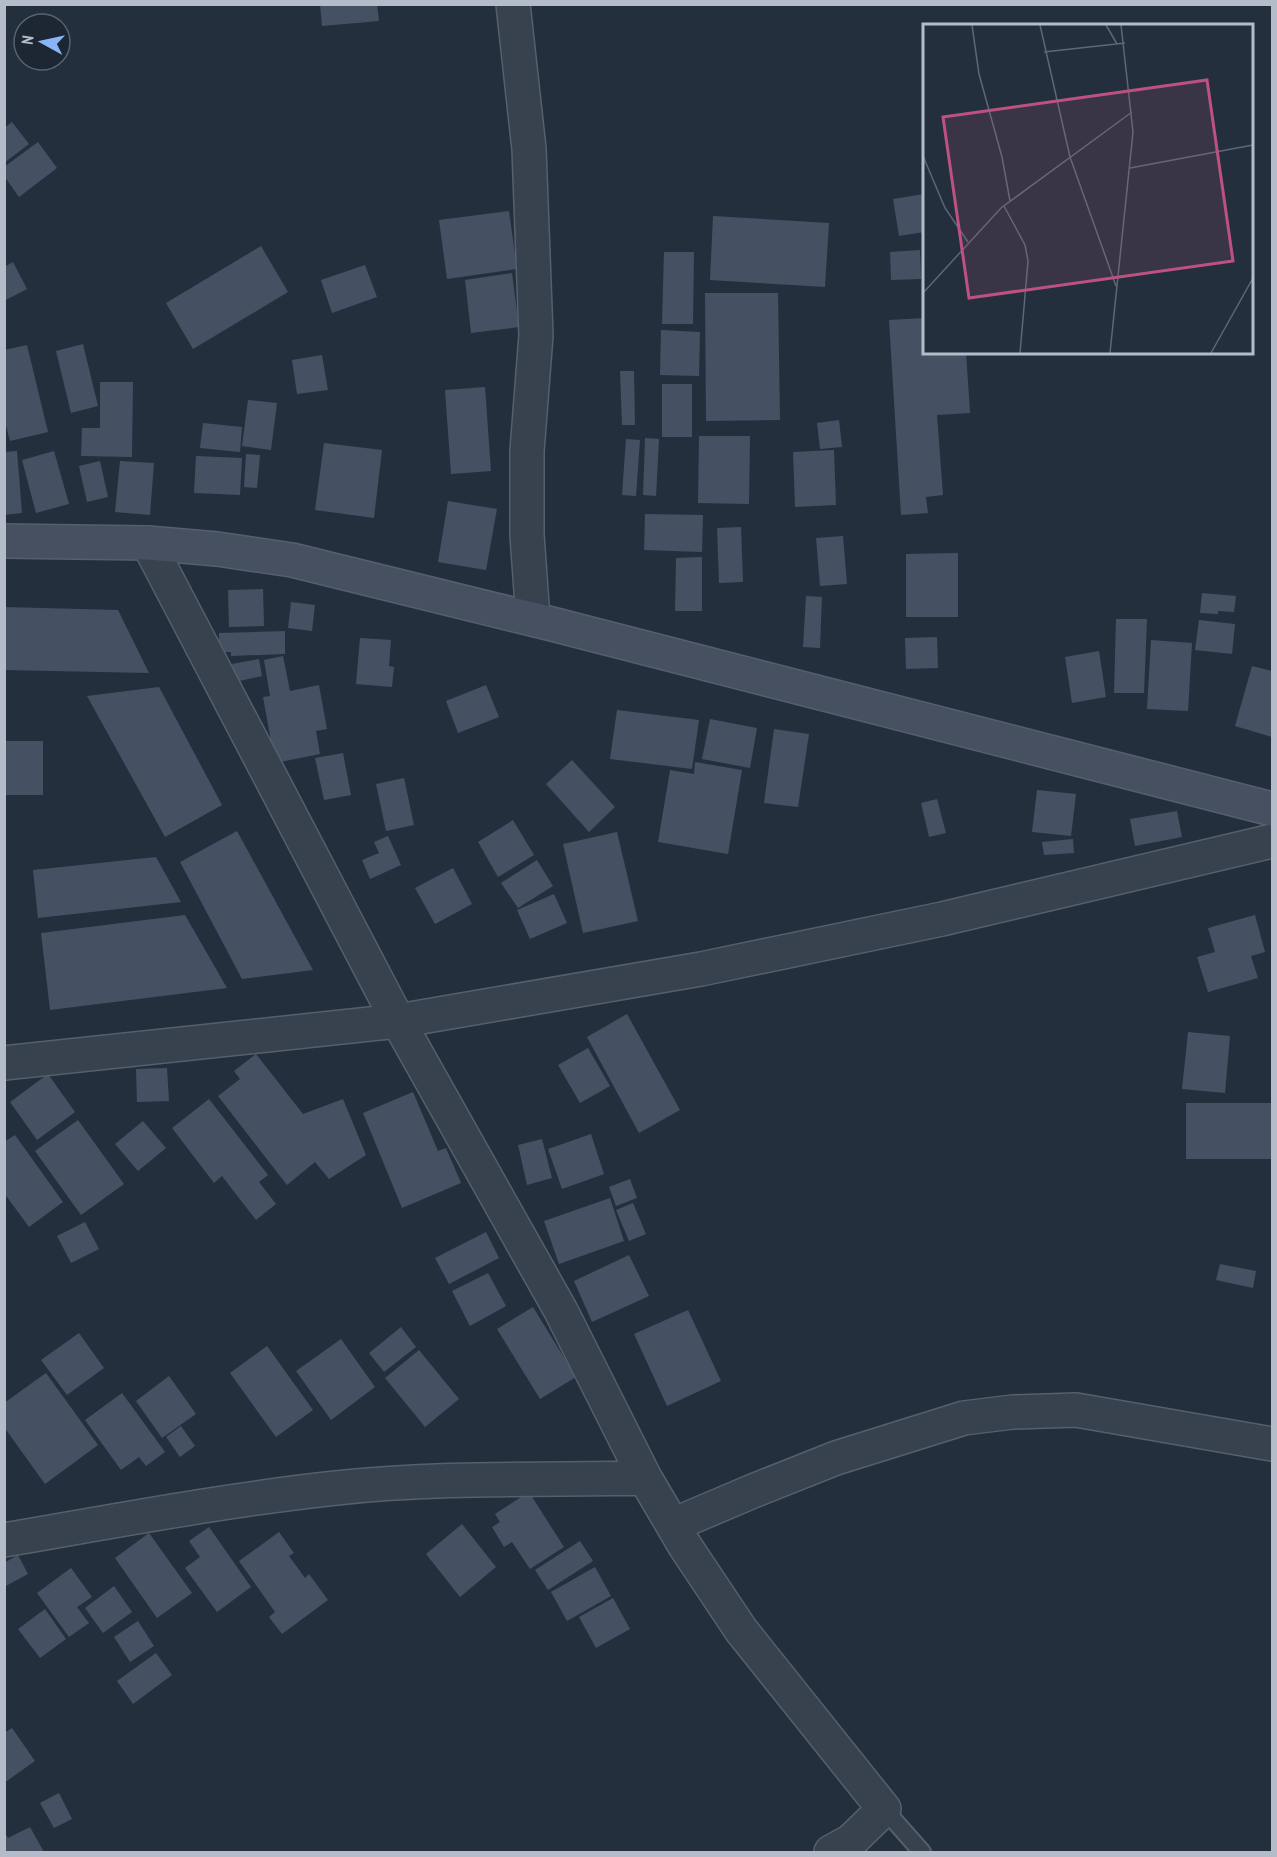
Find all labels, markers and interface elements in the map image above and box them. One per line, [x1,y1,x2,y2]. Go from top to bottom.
north arrow [12,12,72,72]
inset map [923,24,1253,354]
text: N [17,34,38,46]

